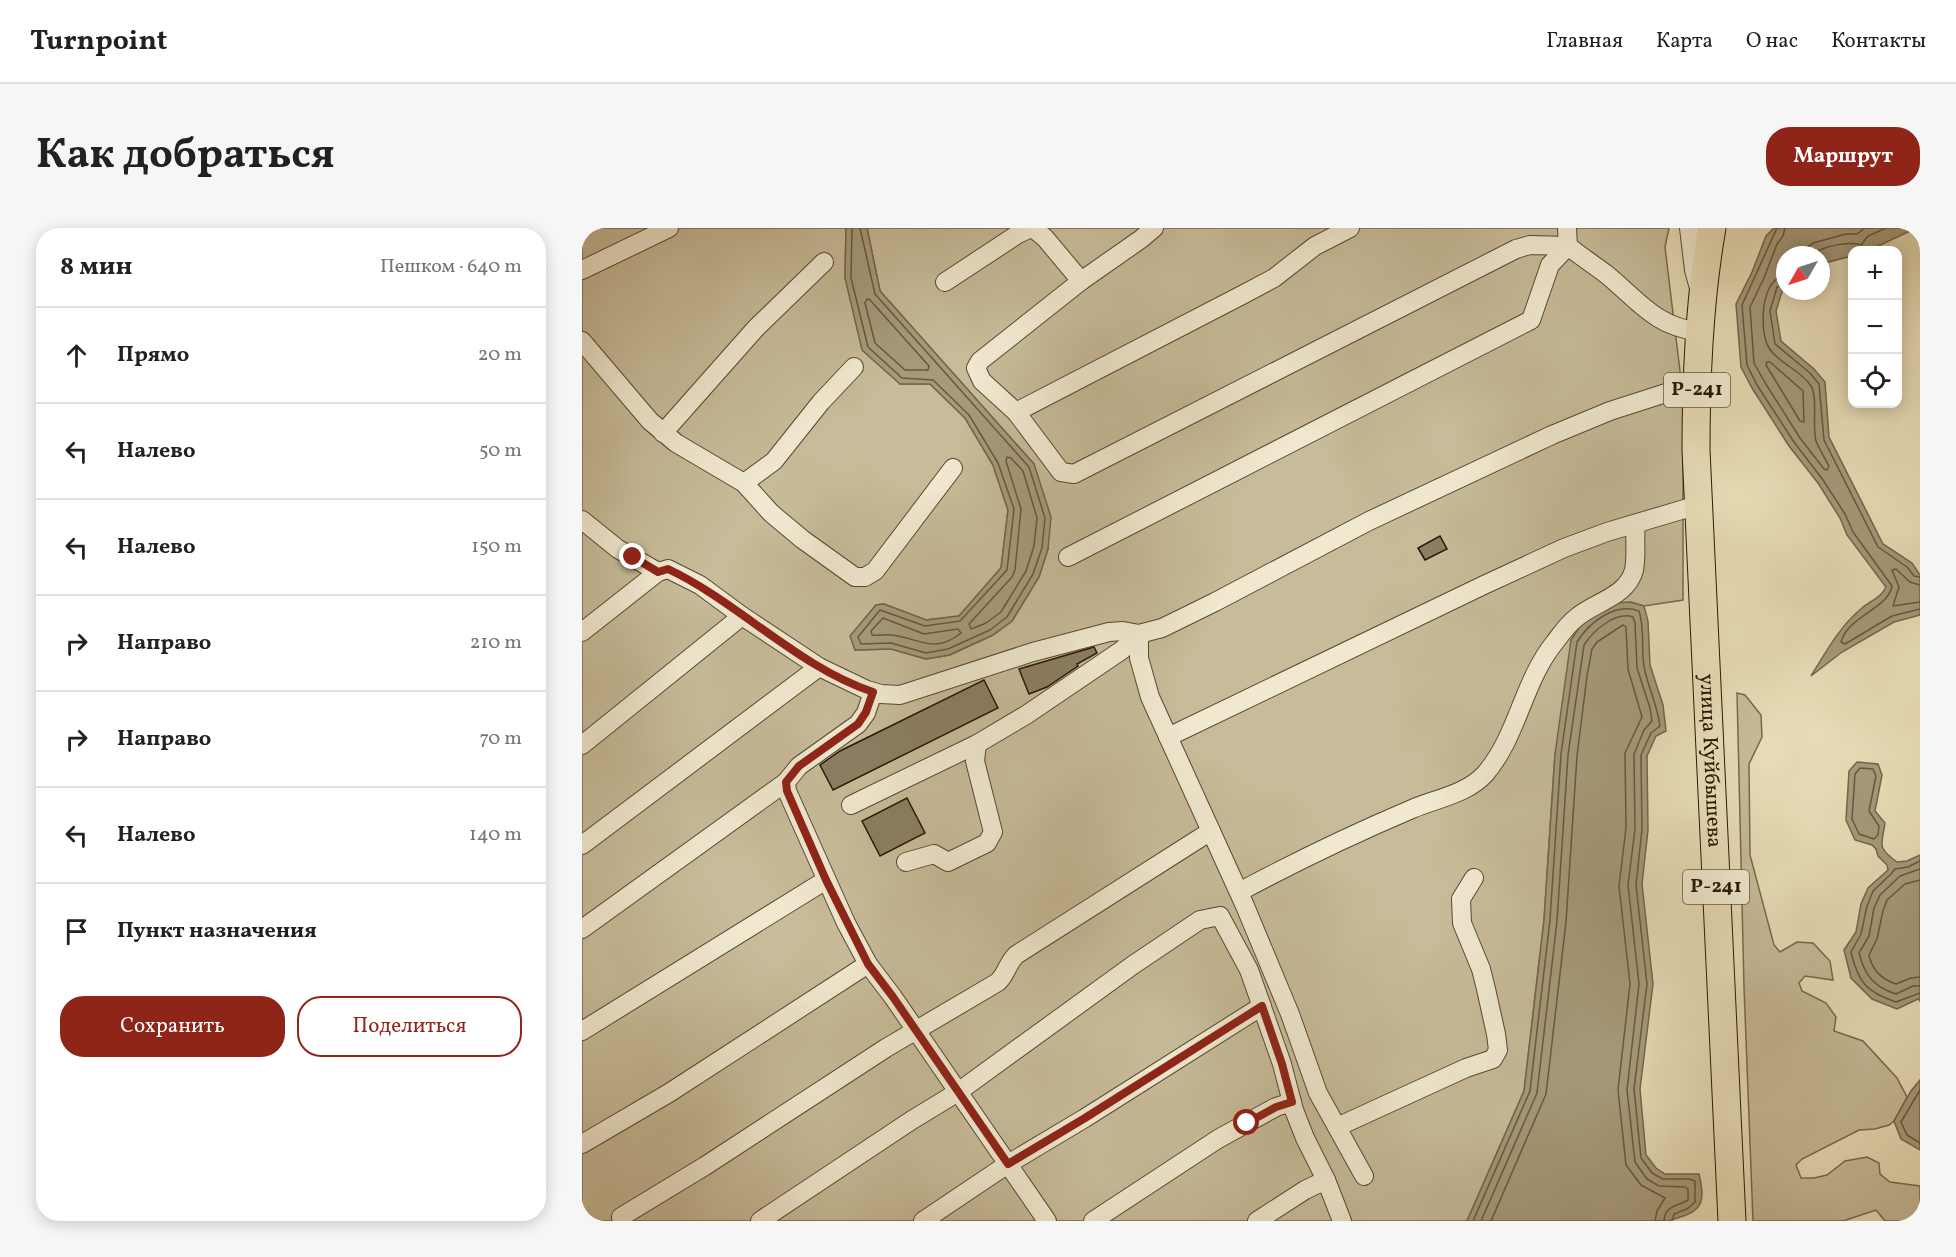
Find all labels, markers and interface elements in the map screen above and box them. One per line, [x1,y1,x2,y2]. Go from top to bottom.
text: Turnpoint [30,22,167,61]
text: Главная [1546,27,1623,56]
text: Карта [1656,27,1713,56]
text: О нас [1746,27,1798,56]
text: Контакты [1831,27,1926,56]
text: Как добраться [36,127,335,186]
button: Маршрут [1766,127,1920,186]
north arrow [1776,246,1830,300]
map controls [1848,246,1902,408]
button: + [1848,246,1902,300]
text: 8 мин [60,249,132,285]
text: Пешком · 640 m [380,253,522,281]
button: − [1848,300,1902,354]
icon: ahead [60,339,93,372]
text: Прямо [117,340,189,371]
text: 20 m [478,341,522,369]
button: locate [1848,354,1902,408]
road number: Р-241 [1664,373,1730,407]
icon: left [60,435,93,468]
text: Налево [117,436,196,467]
text: 50 m [479,437,522,465]
icon: left [60,531,93,564]
text: Налево [117,532,196,563]
text: 150 m [471,533,522,561]
route end [619,543,645,569]
icon: right [60,627,93,660]
text: Направо [117,628,211,659]
text: 210 m [470,629,522,657]
street label: улица Куйбышева [1692,673,1729,848]
icon: right [60,723,93,756]
text: Направо [117,724,211,755]
text: 70 m [479,725,522,753]
icon: left [60,819,93,852]
text: Налево [117,820,196,851]
text: 140 m [469,821,522,849]
road number: Р-241 [1683,870,1749,904]
icon: arrive [60,915,93,948]
text: Пункт назначения [117,916,317,947]
button: Сохранить [60,996,285,1057]
button: Поделиться [297,996,522,1057]
route start [1233,1109,1259,1135]

